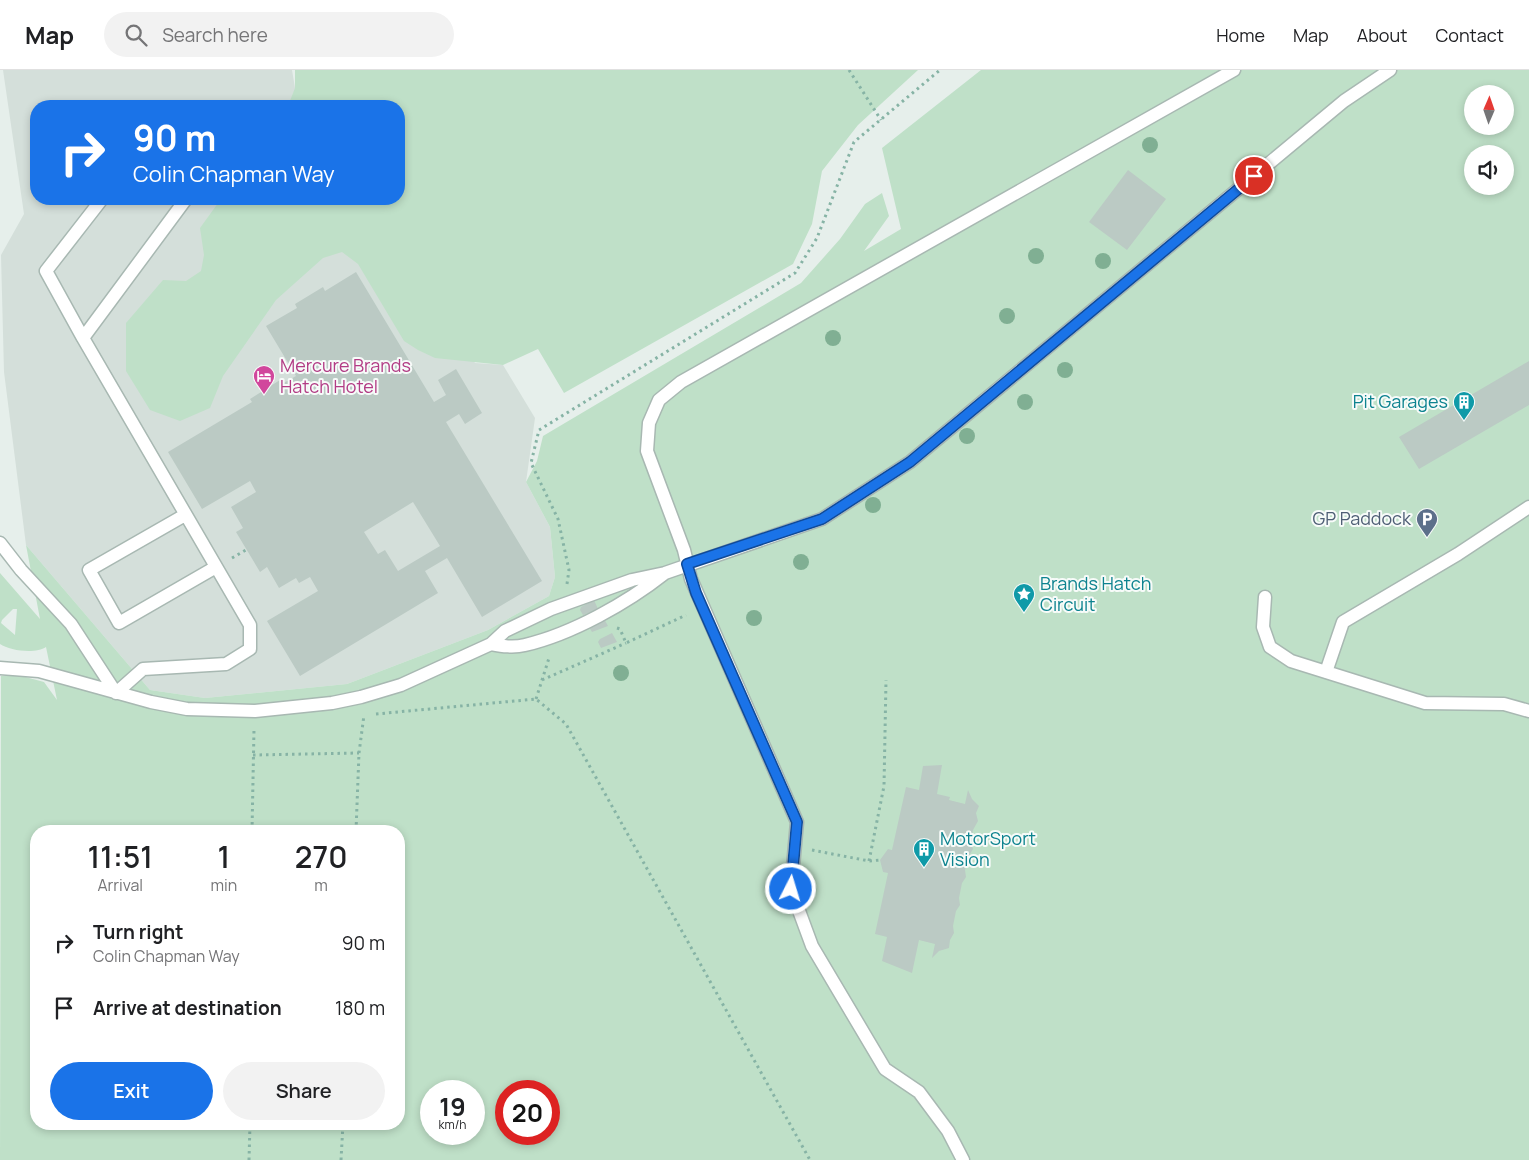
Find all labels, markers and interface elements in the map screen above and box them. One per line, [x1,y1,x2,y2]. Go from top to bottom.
search box [104,12,454,57]
text: Map [25,18,74,51]
icon: search [122,21,150,49]
text: Search here [162,22,268,48]
text: Home [1216,23,1265,47]
text: Map [1293,23,1329,47]
text: About [1357,23,1407,47]
text: Contact [1435,23,1504,47]
north arrow [1464,85,1514,135]
map controls [1464,85,1514,195]
text: 90 m [133,114,216,162]
icon: right [50,120,115,185]
button: sound [1464,145,1514,195]
pin [1233,155,1275,197]
text: Colin Chapman Way [133,159,335,189]
icon: arrive [1240,162,1268,190]
place label: Mercure Brands Hatch Hotel [280,353,411,398]
hotel icon: Mercure Brands Hatch Hotel [252,364,276,395]
place label: Pit Garages [1353,389,1448,413]
building icon: Pit Garages [1452,390,1476,421]
place label: GP Paddock [1313,506,1412,530]
parking icon: GP Paddock [1415,507,1439,538]
place label: Brands Hatch Circuit [1040,571,1151,616]
place icon: Brands Hatch Circuit [1012,582,1036,613]
place label: MotorSport Vision [940,826,1036,871]
text: 11:51 [88,836,153,877]
text: 1 [218,836,230,877]
text: 270 [295,836,347,877]
building icon: MotorSport Vision [912,837,936,868]
position arrow [764,862,816,914]
text: Arrival [97,874,143,896]
text: min [210,874,237,896]
text: m [314,874,328,896]
text: Turn right [93,919,183,945]
icon: right [50,929,78,957]
text: 90 m [342,930,385,956]
text: Colin Chapman Way [93,945,240,967]
icon: arrive [50,994,78,1022]
text: Arrive at destination [93,995,282,1021]
text: 180 m [335,995,385,1021]
button: Exit [50,1062,213,1120]
button: Share [223,1062,385,1120]
speed limit sign: 20 [495,1080,560,1145]
text: 19 [439,1089,466,1124]
text: km/h [439,1116,466,1133]

